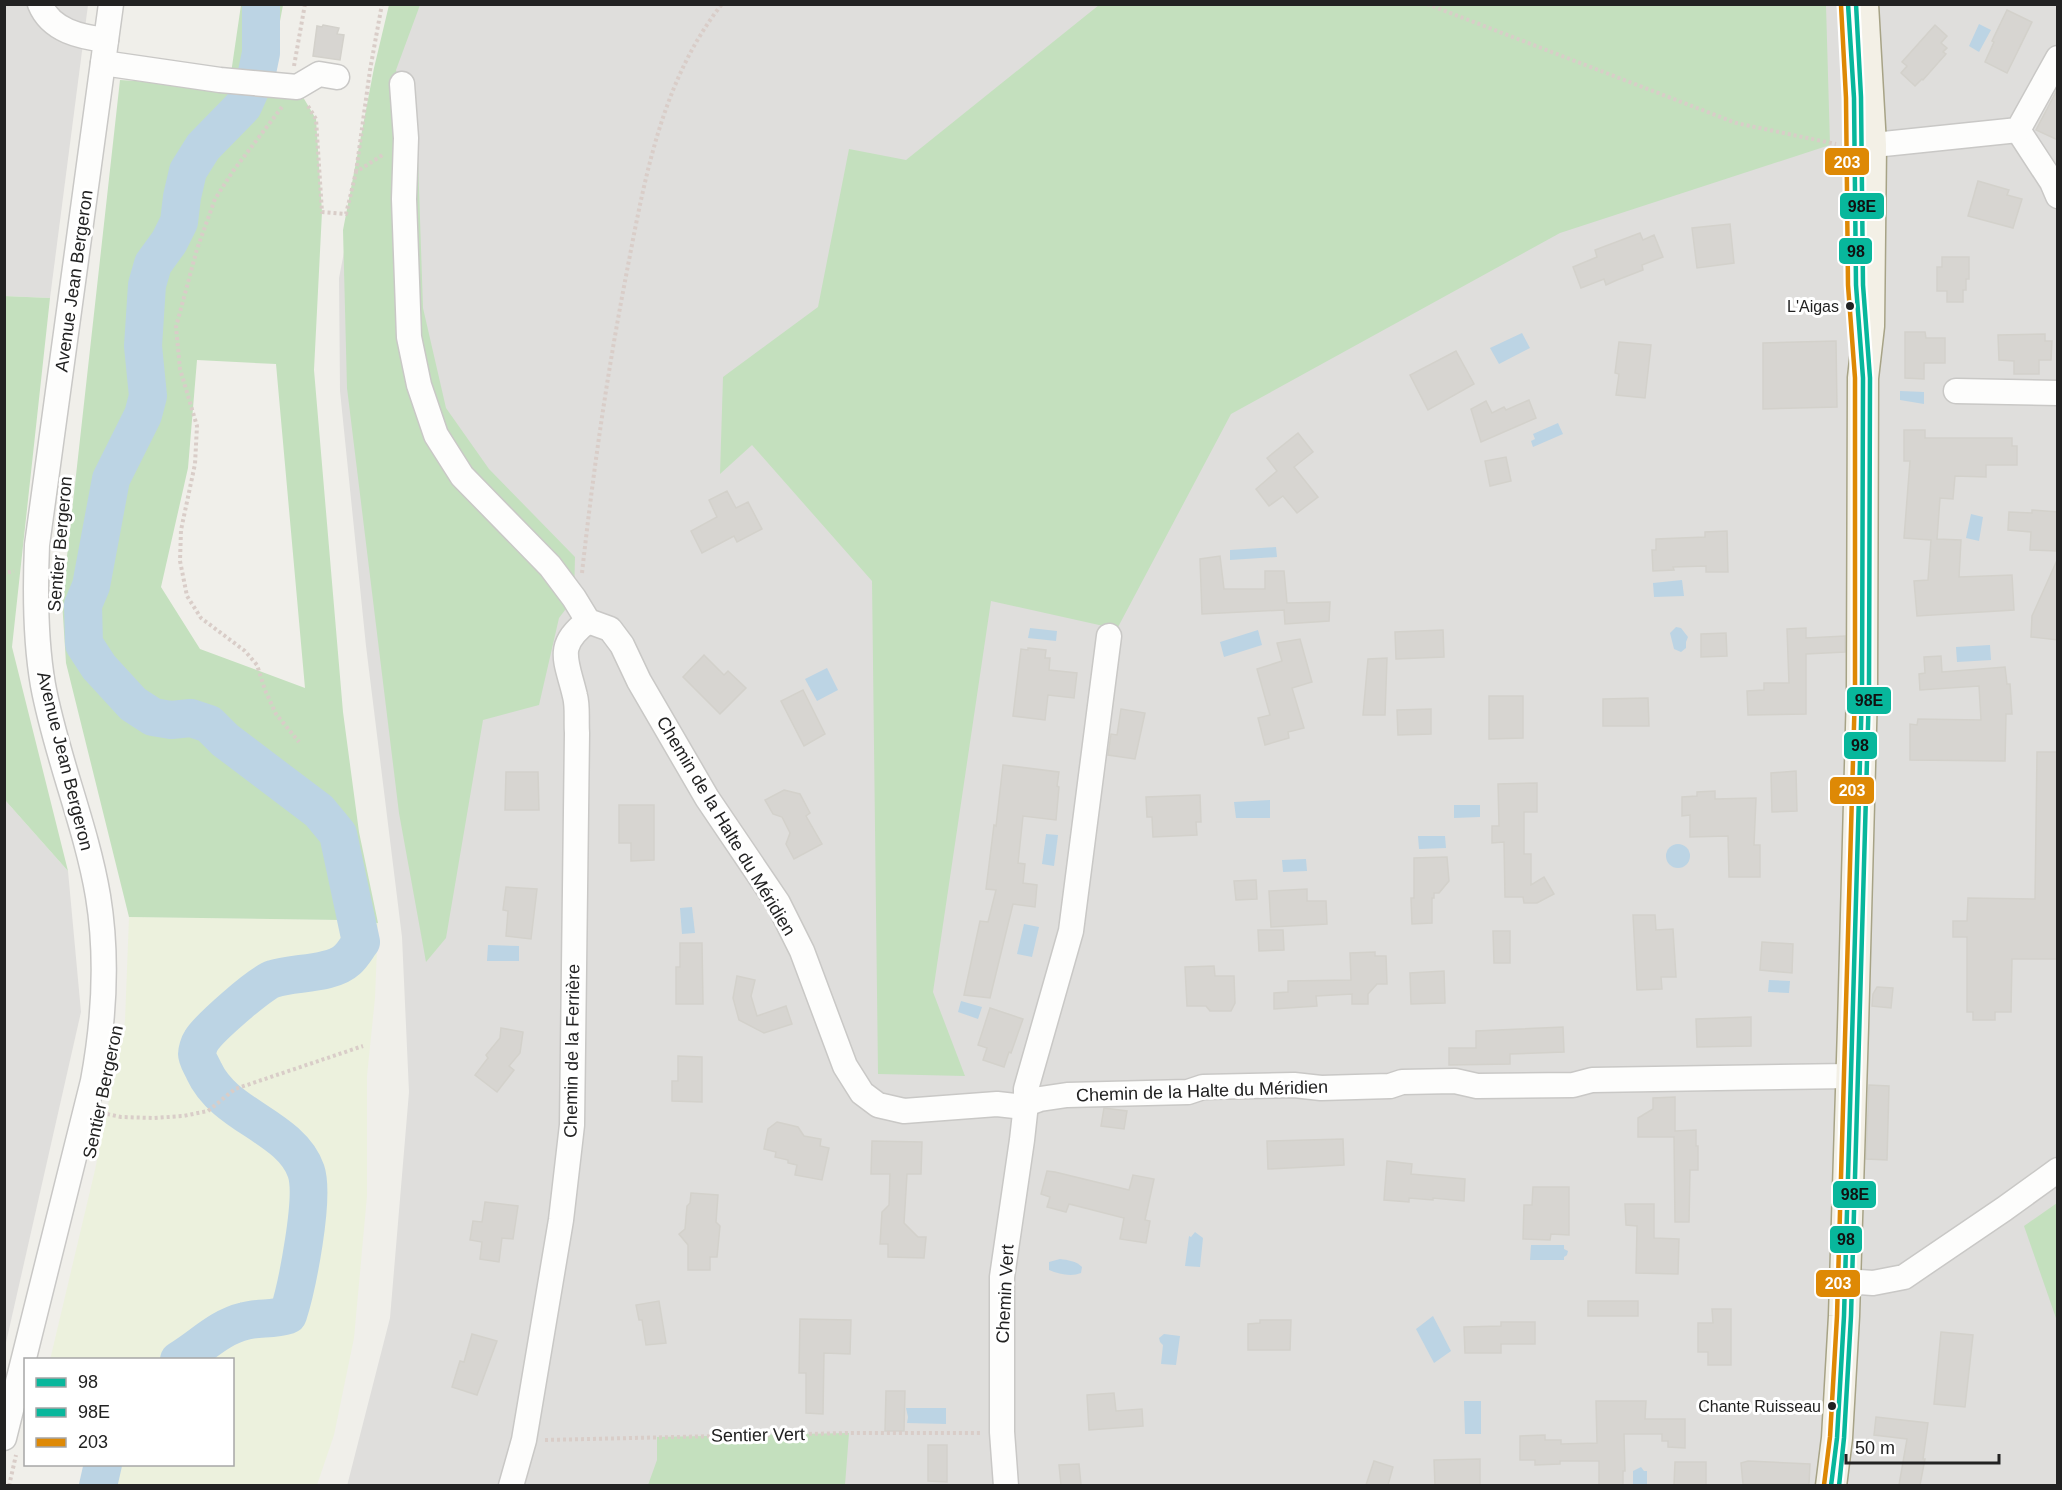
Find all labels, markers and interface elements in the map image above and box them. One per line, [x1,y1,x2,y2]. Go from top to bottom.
line badge: 203 [1824,147,1870,176]
text: 203 [1834,154,1860,171]
street label: Avenue Jean Bergeron [51,189,97,373]
line badge: 98E [1839,192,1885,220]
text: 98E [1848,198,1877,215]
line badge: 98 [1838,237,1873,265]
text: 98 [1847,243,1865,260]
place label: L'Aigas [1787,298,1839,315]
marker: L'Aigas [1844,300,1856,312]
street label: Sentier Bergeron [44,475,76,613]
street label: Avenue Jean Bergeron [33,669,97,853]
line badge: 98E [1846,686,1892,715]
text: 98E [1855,692,1884,709]
street label: Chemin de la Halte du Méridien [652,713,800,939]
line badge: 98 [1843,731,1878,760]
text: 98 [1851,737,1869,754]
line badge: 203 [1829,776,1875,805]
text: 203 [1839,782,1865,799]
street label: Chemin de la Ferrière [560,964,584,1138]
street label: Sentier Bergeron [79,1023,127,1161]
street label: Chemin de la Halte du Méridien [1076,1077,1328,1105]
line badge: 98E [1832,1180,1877,1209]
text: 98E [1841,1186,1870,1203]
line badge: 98 [1829,1225,1863,1254]
text: 98 [1837,1231,1855,1248]
street label: Chemin Vert [992,1244,1018,1344]
line badge: 203 [1815,1269,1861,1298]
text: 203 [1825,1275,1851,1292]
legend [24,1358,234,1466]
text: 98 [78,1372,98,1392]
place label: Chante Ruisseau [1698,1398,1821,1415]
marker: Chante Ruisseau [1826,1400,1838,1412]
text: 98E [78,1402,110,1422]
street label: Sentier Vert [711,1424,805,1446]
scale bar [1846,1427,1999,1465]
text: 203 [78,1432,108,1452]
text: 50 m [1855,1438,1895,1458]

